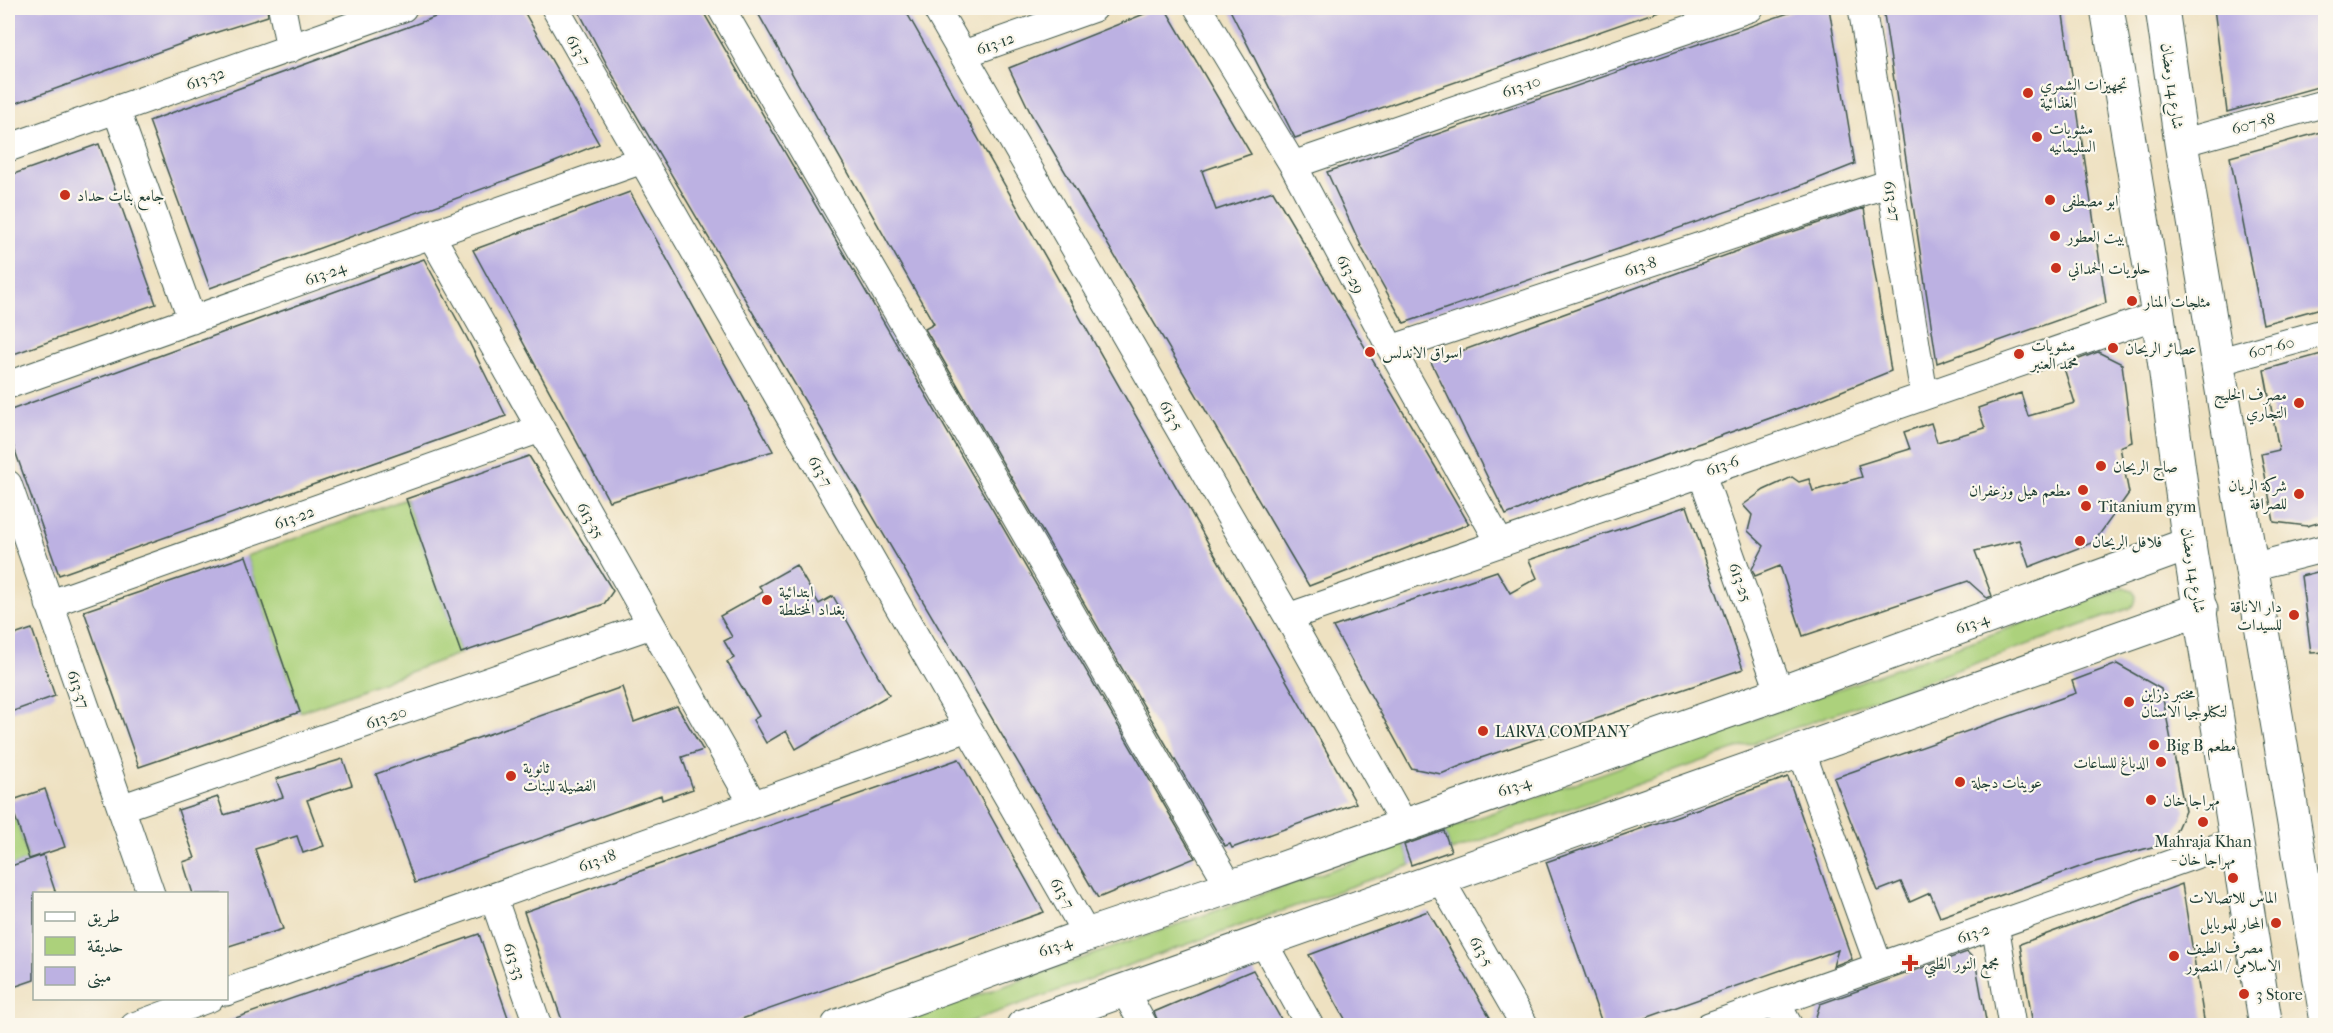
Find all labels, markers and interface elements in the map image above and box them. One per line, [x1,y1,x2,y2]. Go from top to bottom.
street label: 613-12 [974,28,1017,59]
street label: 613-7 [562,31,595,69]
street label: شارع 14 رمضان [2153,42,2188,131]
street label: 613-32 [183,63,227,94]
street label: 613-10 [1499,71,1543,102]
place label: تجهيزات الشمري الغذائية [2040,75,2128,112]
marker: تجهيزات الشمري الغذائية [2021,86,2035,100]
street label: 607-58 [2229,109,2277,138]
place label: مشويات السليمانيه [2049,119,2096,156]
marker: مشويات السليمانيه [2030,130,2044,144]
street label: 613-27 [1880,179,1905,223]
place label: جامع بنات حداد [77,186,164,211]
marker: جامع بنات حداد [58,188,72,202]
place label: ابو مصطفى [2062,191,2119,212]
marker: ابو مصطفى [2043,193,2057,207]
place label: بيت العطور [2065,227,2125,247]
marker: بيت العطور [2048,229,2062,243]
street label: 613-29 [1332,251,1369,297]
street label: 613-8 [1622,252,1659,281]
street label: 613-24 [302,257,349,290]
place label: حلويات الحمداني [2068,259,2150,281]
marker: حلويات الحمداني [2049,261,2063,275]
place label: مثلجات المنار [2142,292,2211,311]
marker: مثلجات المنار [2125,294,2139,308]
street label: 607-60 [2246,332,2296,363]
place label: مشويات محمد العنبر [2029,336,2078,374]
place label: عصائر الريحان [2125,339,2197,358]
marker: عصائر الريحان [2106,341,2120,355]
place label: اسواق الاندلس [1382,343,1462,363]
marker: اسواق الاندلس [1363,345,1377,359]
marker: مشويات محمد العنبر [2012,347,2026,361]
place label: مصرف الخليج التجاري [2214,385,2287,425]
marker: مصرف الخليج التجاري [2292,396,2306,410]
street label: 613-5 [1155,397,1188,434]
street label: 613-6 [1703,451,1741,480]
street label: 613-7 [804,452,837,490]
place label: صاج الريحان [2113,457,2178,481]
marker: صاج الريحان [2094,459,2108,473]
place label: شركة الريان للصرافة [2228,476,2287,514]
place label: مطعم هيل وزعفران [1969,481,2071,506]
marker: مطعم هيل وزعفران [2076,483,2090,497]
marker: شركة الريان للصرافة [2292,487,2306,501]
place label: Titanium gym [2098,497,2197,516]
street label: 613-35 [573,499,608,542]
marker: Titanium gym [2079,499,2093,513]
street label: 613-22 [271,501,317,533]
street label: شارع 14 رمضان [2173,526,2210,615]
place label: فلافل الريحان [2092,532,2162,553]
marker: فلافل الريحان [2073,534,2087,548]
street label: 613-25 [1725,560,1756,604]
place label: ابتدائية بغداد المختلطة [779,582,845,619]
marker: ابتدائية بغداد المختلطة [760,593,774,607]
place label: دار الاناقة للسيدات [2230,597,2282,634]
street label: 613-4 [1953,608,1992,638]
marker: دار الاناقة للسيدات [2287,608,2301,622]
street label: 613-37 [63,667,94,711]
place label: مختبر دزاين لتكنلوجيا الاسنان [2141,684,2227,721]
marker: مختبر دزاين لتكنلوجيا الاسنان [2122,695,2136,709]
street label: 613-20 [363,702,409,733]
place label: LARVA COMPANY [1495,722,1631,741]
marker: LARVA COMPANY [1476,724,1490,738]
place label: Big B مطعم [2166,736,2236,761]
marker: Big B مطعم [2147,738,2161,752]
place label: الدباغ للساعات [2073,753,2149,776]
marker: الدباغ للساعات [2154,755,2168,769]
place label: ثانوية الفضيلة للبنات [523,758,596,795]
marker: ثانوية الفضيلة للبنات [504,769,518,783]
street label: 613-4 [1495,772,1534,801]
place label: عوينات دجلة [1971,773,2042,793]
marker: عوينات دجلة [1953,775,1967,789]
place label: مهراجا خان [2163,791,2220,811]
marker: مهراجا خان [2144,793,2158,807]
marker: Mahraja Khan - مهراجا خان [2196,815,2210,829]
place label: Mahraja Khan - مهراجا خان [2154,832,2252,870]
street label: 613-18 [576,845,619,876]
marker: الماس للاتصالات [2226,871,2240,885]
street label: 613-7 [1046,874,1079,912]
place label: الماس للاتصالات [2189,888,2277,907]
legend [33,892,228,1000]
text: طريق [87,906,120,928]
place label: المحار للموبايل [2200,914,2264,935]
marker: المحار للموبايل [2269,916,2283,930]
street label: 613-2 [1954,919,1992,948]
street label: 613-4 [1036,931,1075,961]
street label: 613-5 [1465,933,1498,970]
text: حديقة [87,936,123,957]
place label: مصرف الطيف الاسلامي / المنصور [2184,938,2281,978]
street label: 613-33 [499,940,530,982]
marker: مصرف الطيف الاسلامي / المنصور [2167,949,2181,963]
marker: مجمع النور الطبي [1901,954,1919,972]
place label: مجمع النور الطبي [1924,954,1999,979]
text: مبنى [87,966,112,989]
place label: 3 Store [2256,985,2303,1004]
marker: 3 Store [2237,987,2251,1001]

